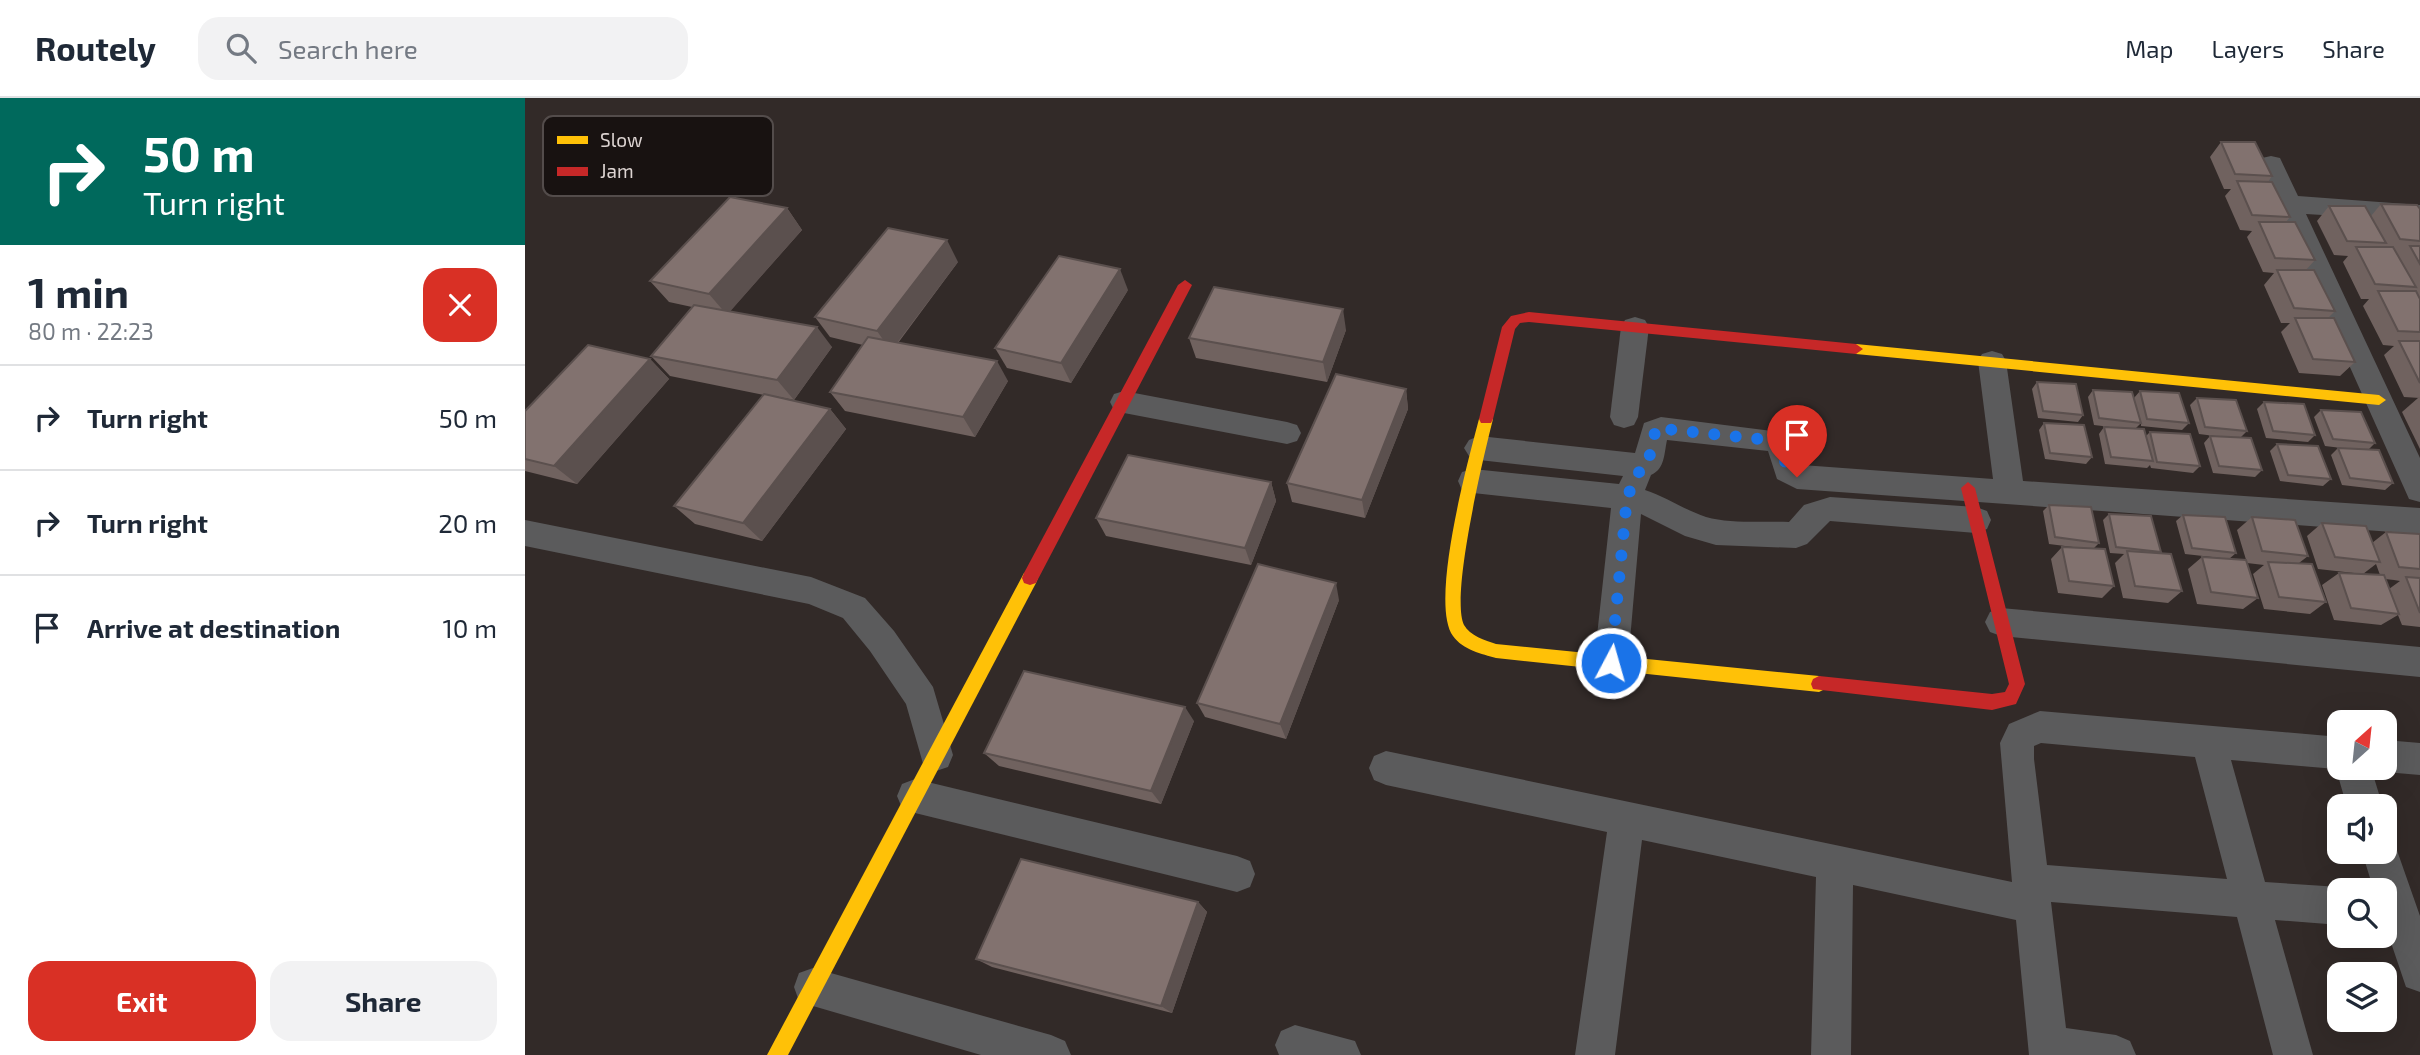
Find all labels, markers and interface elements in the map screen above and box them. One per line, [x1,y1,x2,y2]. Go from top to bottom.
search box [198,17,688,80]
text: Routely [35,28,156,68]
icon: search [222,29,260,67]
text: Search here [278,33,418,64]
text: Map [2125,34,2173,63]
text: Layers [2211,34,2284,63]
text: Share [2322,34,2385,63]
legend [543,116,773,196]
text: 50 m [143,123,255,182]
icon: right [28,126,119,217]
text: Slow [600,128,643,151]
text: Jam [600,159,634,182]
text: Turn right [143,183,285,221]
text: 1 min [28,266,129,316]
button: close [423,268,497,342]
text: 80 m · 22:23 [28,317,154,345]
icon: right [28,399,66,437]
text: Turn right [87,402,208,433]
text: 50 m [439,402,497,433]
pin [1767,405,1827,477]
icon: arrive [1778,416,1816,454]
icon: right [28,504,66,542]
text: Turn right [87,507,208,538]
text: 20 m [438,507,497,538]
icon: arrive [28,609,66,647]
text: Arrive at destination [87,612,340,643]
text: 10 m [442,612,497,643]
position arrow [1574,626,1648,700]
north arrow [2327,710,2397,780]
map controls [2327,710,2397,1032]
button: sound [2327,794,2397,864]
button: search [2327,878,2397,948]
button: Exit [28,961,256,1041]
button: Share [270,961,497,1041]
button: layers [2327,962,2397,1032]

